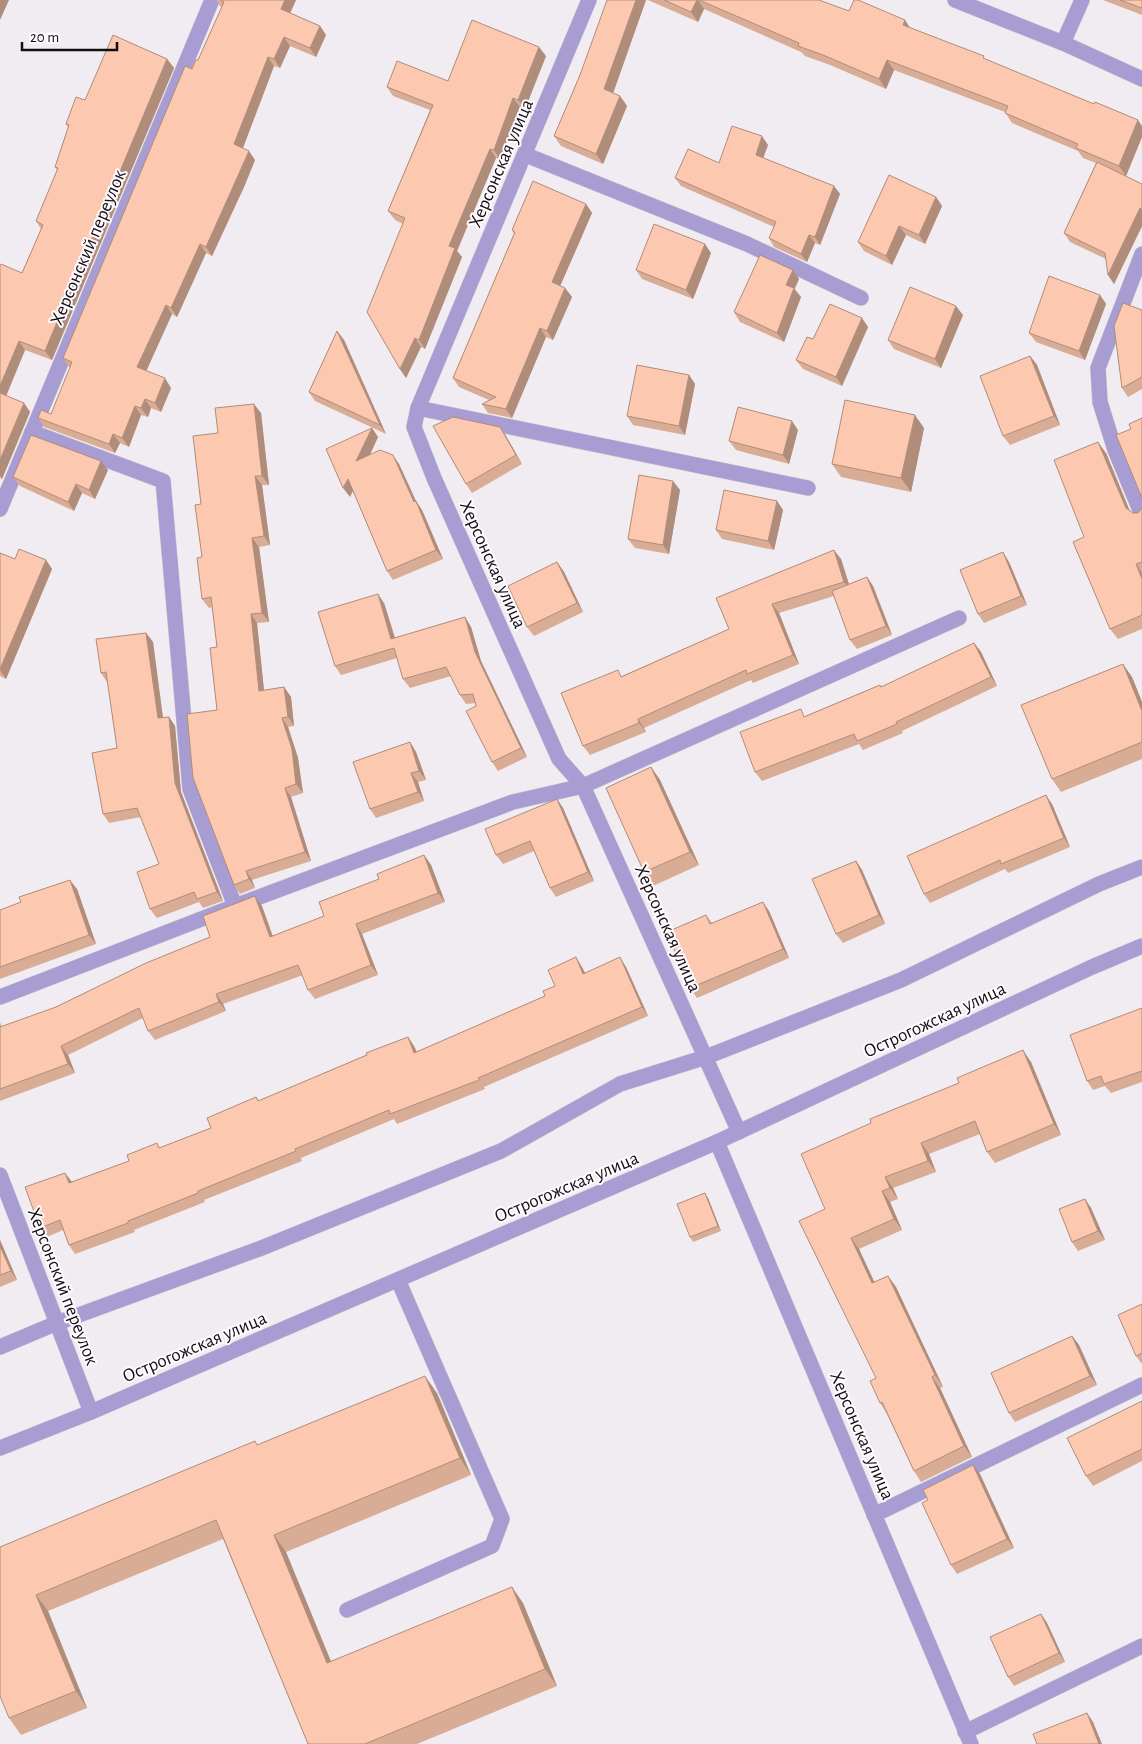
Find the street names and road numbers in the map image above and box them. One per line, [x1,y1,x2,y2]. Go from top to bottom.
street label: Херсонская улица [466,96,537,231]
street label: Херсонский переулок [47,167,130,328]
street label: Херсонская улица [456,498,529,632]
street label: Херсонская улица [631,862,704,996]
street label: Острогожская улица [861,979,1009,1062]
street label: Острогожская улица [492,1148,642,1226]
street label: Херсонский переулок [24,1205,101,1368]
street label: Острогожская улица [120,1308,270,1386]
street label: Херсонская улица [826,1369,897,1503]

